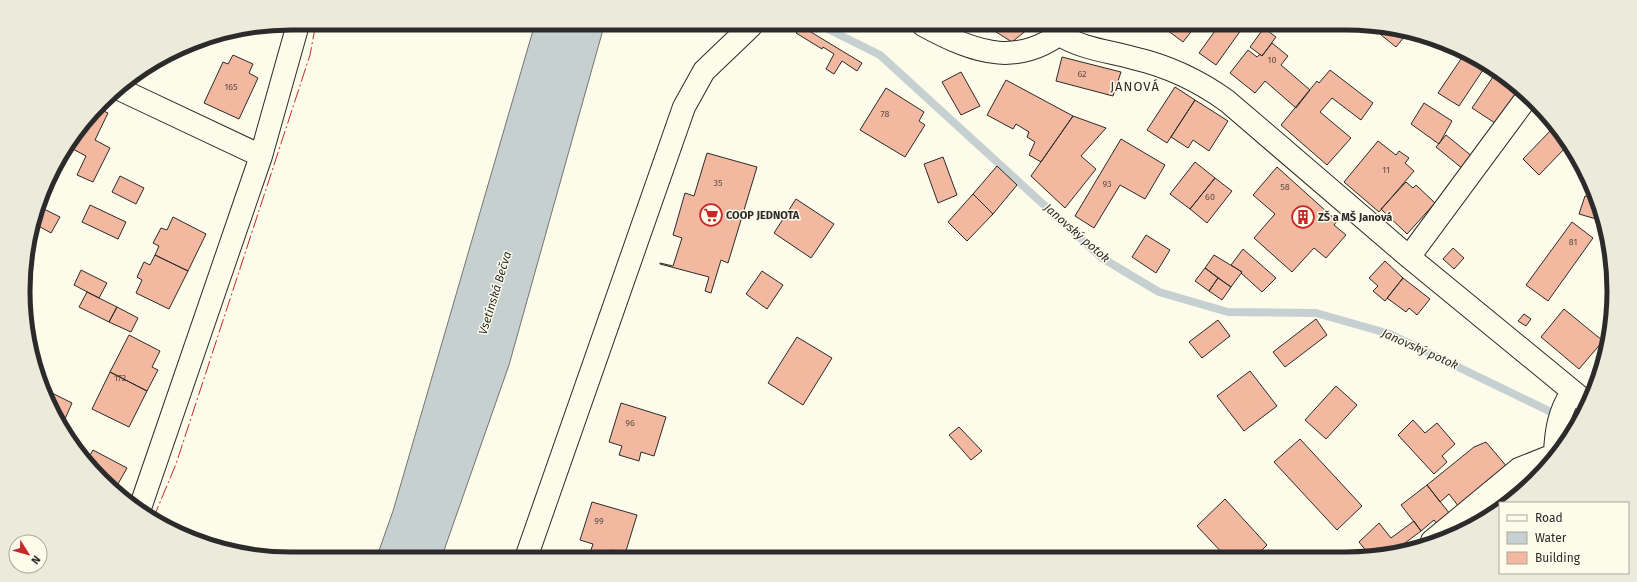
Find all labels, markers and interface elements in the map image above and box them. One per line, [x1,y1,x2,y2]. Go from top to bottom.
house number: 10 [1268,55,1276,65]
house number: 62 [1077,69,1087,79]
district label: JANOVÁ [1110,79,1160,94]
house number: 165 [224,82,238,92]
house number: 78 [881,109,889,119]
house number: 11 [1382,165,1390,175]
house number: 35 [713,178,723,188]
house number: 93 [1102,179,1112,189]
house number: 58 [1280,182,1290,192]
house number: 60 [1205,192,1215,202]
water label: Janovský potok [1041,200,1113,266]
supermarket icon: COOP JEDNOTA [698,202,724,228]
building icon: ZŠ a MŠ Janová [1290,204,1316,230]
place label: COOP JEDNOTA [726,209,800,222]
place label: ZŠ a MŠ Janová [1318,210,1392,224]
house number: 81 [1569,237,1577,247]
water label: Vsetínská Bečva [476,250,514,336]
water label: Janovský potok [1379,325,1461,372]
house number: 172 [114,373,126,383]
house number: 96 [625,418,635,428]
legend [1499,502,1629,574]
text: Road [1535,511,1563,525]
house number: 99 [594,516,604,526]
text: Water [1535,531,1567,545]
north arrow [8,534,48,574]
text: Building [1535,551,1581,565]
text: N [28,553,43,567]

